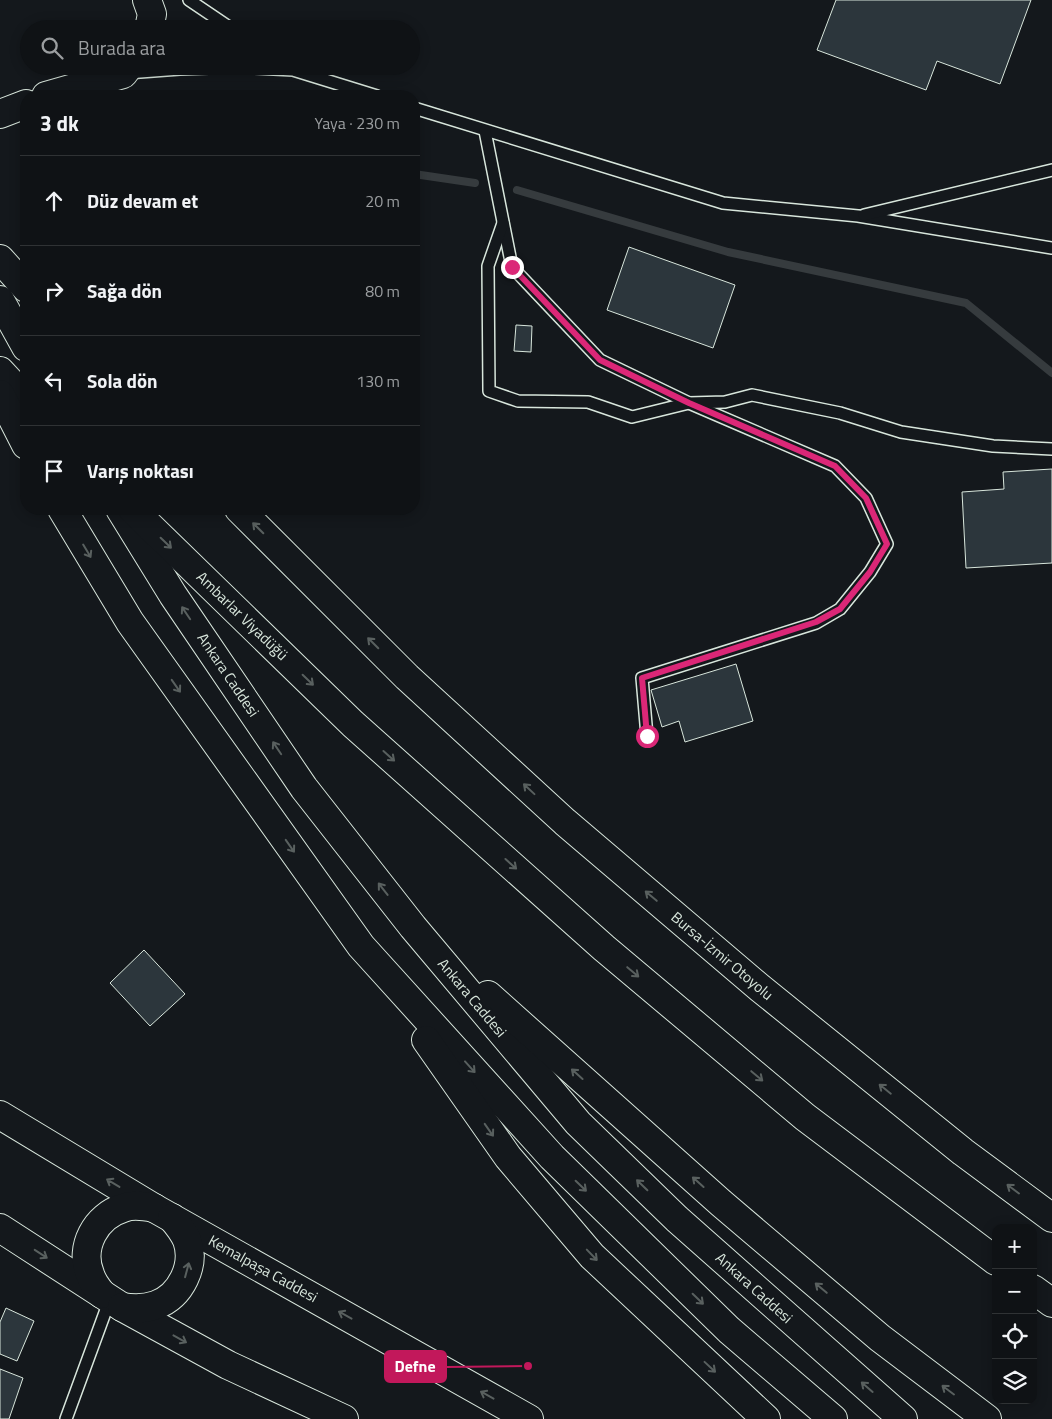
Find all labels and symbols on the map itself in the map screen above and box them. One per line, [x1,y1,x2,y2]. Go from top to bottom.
route end [501,256,524,279]
one-way arrow [252,521,264,534]
one-way arrow [160,537,173,549]
one-way arrow [83,543,93,557]
street label: Ambarlar Viyadüğü [191,566,293,666]
one-way arrow [181,607,191,621]
street label: Ankara Caddesi [192,628,265,721]
one-way arrow [366,637,379,649]
one-way arrow [302,674,314,686]
one-way arrow [171,679,181,693]
route start [636,725,659,748]
one-way arrow [272,741,282,755]
one-way arrow [383,750,396,762]
one-way arrow [522,783,535,795]
one-way arrow [285,839,295,853]
one-way arrow [504,859,517,870]
one-way arrow [377,883,388,896]
one-way arrow [645,890,658,902]
street label: Bursa-İzmir Otoyolu [666,906,779,1005]
street label: Ankara Caddesi [432,953,512,1042]
one-way arrow [626,966,639,977]
one-way arrow [465,1060,476,1073]
one-way arrow [570,1068,583,1080]
one-way arrow [750,1071,763,1082]
one-way arrow [879,1083,892,1094]
one-way arrow [484,1123,494,1137]
one-way arrow [691,1177,704,1188]
one-way arrow [106,1178,120,1188]
one-way arrow [575,1179,587,1191]
one-way arrow [635,1179,648,1191]
one-way arrow [1007,1183,1020,1194]
street label: Kemalpaşa Caddesi [204,1229,322,1308]
street label: Ankara Caddesi [711,1247,798,1329]
one-way arrow [34,1249,48,1260]
one-way arrow [586,1249,598,1261]
one-way arrow [182,1262,192,1278]
one-way arrow [815,1283,828,1294]
one-way arrow [691,1293,704,1305]
one-way arrow [339,1310,353,1320]
one-way arrow [172,1334,186,1344]
callout: Defne [385,1351,446,1382]
text: Defne [394,1354,436,1378]
one-way arrow [704,1361,717,1373]
one-way arrow [860,1381,873,1393]
one-way arrow [942,1384,955,1395]
one-way arrow [480,1390,495,1399]

